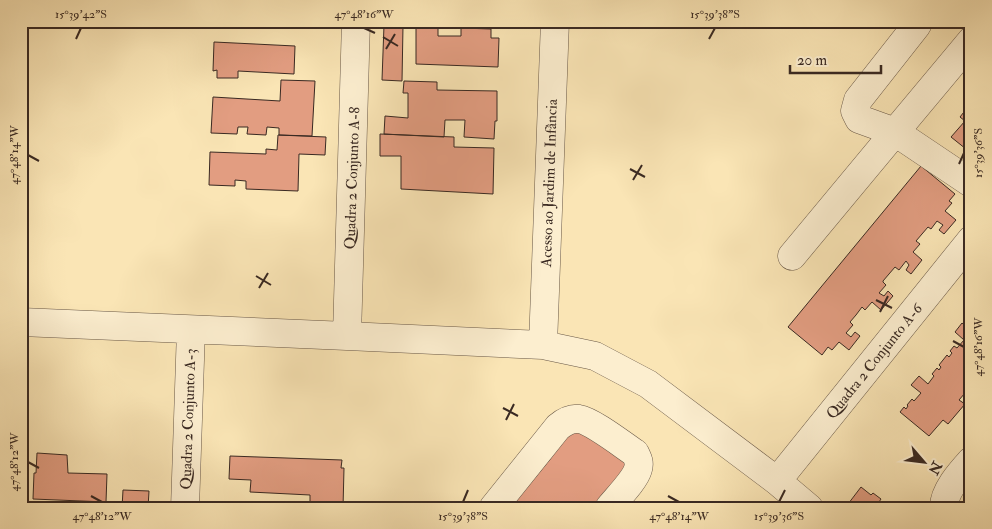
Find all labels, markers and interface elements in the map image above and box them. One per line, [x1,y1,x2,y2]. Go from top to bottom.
text: 15°39'42"S [55,7,107,22]
text: 47°48'16"W [335,7,394,22]
text: 15°39'38"S [690,7,740,22]
scale bar [790,42,881,74]
text: 20 m [797,51,827,70]
street label: Acesso ao Jardim de Infância [537,98,563,268]
street label: Quadra 2 Conjunto A-8 [341,106,364,250]
text: 47°48'14"W [7,125,22,185]
text: 15°39'36"S [971,128,986,178]
street label: Quadra 2 Conjunto A-6 [822,299,928,423]
text: 47°48'16"W [971,317,986,376]
street label: Quadra 2 Conjunto A-3 [177,348,200,490]
text: 47°48'12"W [7,432,22,491]
north arrow [900,436,950,486]
text: N [924,457,946,478]
text: 47°48'12"W [73,509,132,524]
text: 15°39'38"S [438,509,488,524]
text: 47°48'14"W [649,509,709,524]
text: 15°39'36"S [754,509,804,524]

